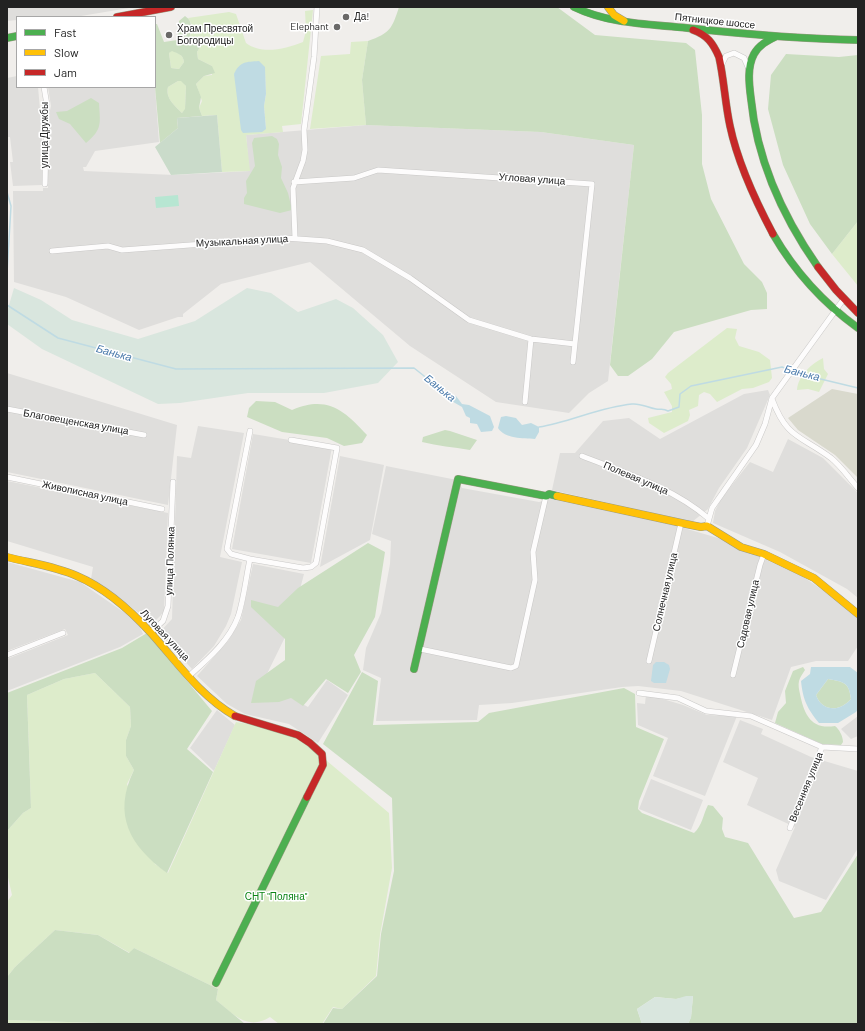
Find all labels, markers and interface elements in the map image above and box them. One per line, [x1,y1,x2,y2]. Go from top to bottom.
place label: Да! [354,11,370,23]
street label: Пятницкое шоссе [674,11,756,31]
marker: Да! [341,12,351,22]
legend [16,16,156,88]
place label: Elephant [290,21,329,33]
marker: Elephant [332,22,342,32]
place label: Храм Пресвятой Богородицы [177,23,253,46]
text: Fast [54,25,77,39]
marker: Храм Пресвятой Богородицы [164,30,174,40]
text: Slow [54,45,79,59]
text: Jam [54,65,77,79]
street label: улица Дружбы [39,102,51,168]
street label: Угловая улица [498,171,566,187]
street label: Музыкальная улица [196,233,288,249]
water label: Банька [95,342,133,364]
water label: Банька [783,362,821,384]
water label: Банька [422,371,458,405]
street label: Благовещенская улица [22,407,130,437]
street label: Полевая улица [602,459,670,497]
street label: Живописная улица [41,478,129,508]
street label: улица Полянка [163,526,177,596]
street label: Солнечная улица [650,552,680,632]
street label: Садовая улица [734,579,762,649]
street label: Луговая улица [138,607,192,663]
street label: Весенняя улица [787,750,825,824]
park label: СНТ "Поляна" [245,891,307,903]

